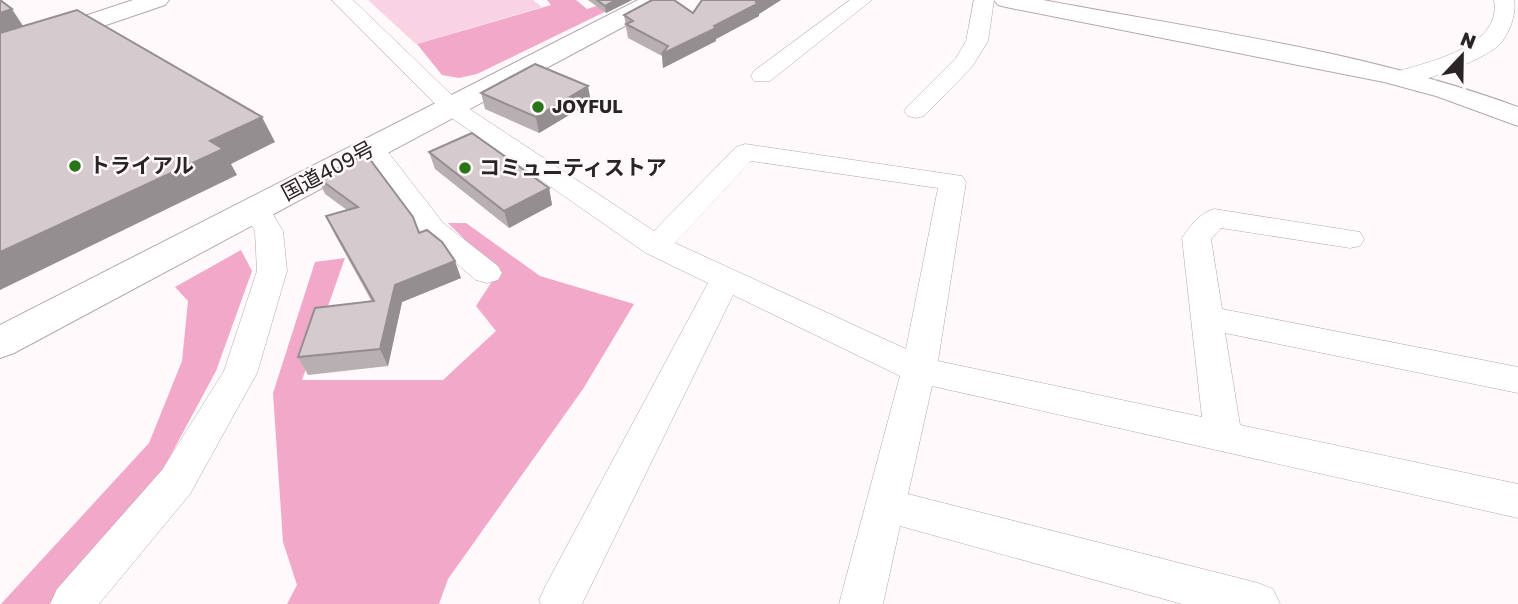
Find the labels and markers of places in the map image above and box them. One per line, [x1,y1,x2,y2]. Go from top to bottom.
place label: JOYFUL [552,95,622,117]
marker: JOYFUL [530,99,546,115]
place label: トライアル [89,152,194,178]
place label: コミュニティストア [479,154,667,180]
marker: トライアル [67,158,83,174]
marker: コミュニティストア [457,160,473,176]

